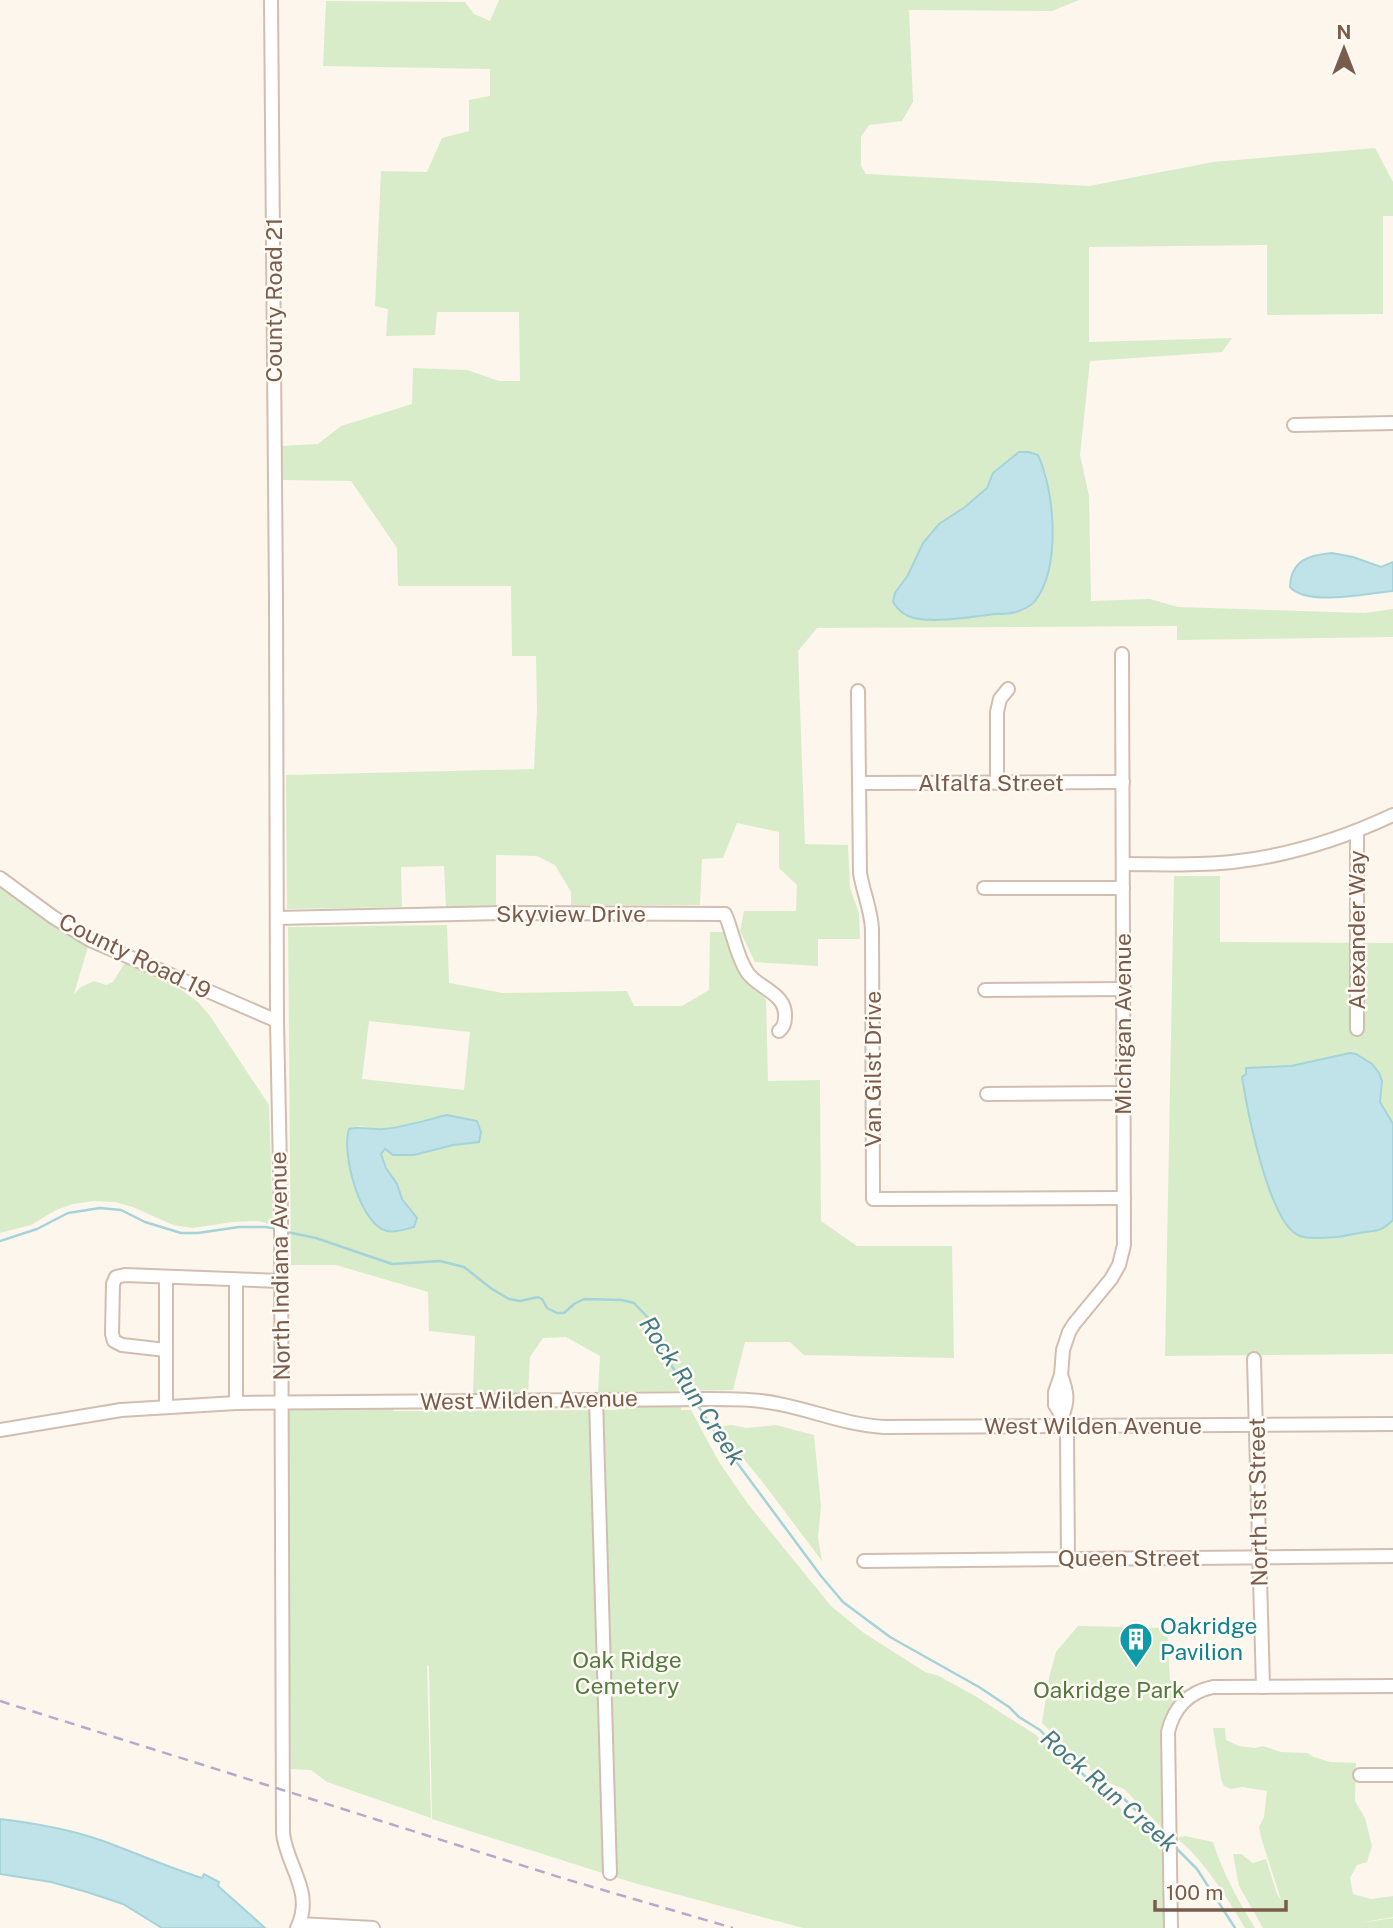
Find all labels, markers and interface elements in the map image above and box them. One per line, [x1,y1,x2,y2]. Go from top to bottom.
north arrow [1309,14,1379,84]
text: N [1337,21,1351,43]
street label: County Road 21 [260,218,287,382]
street label: Alfalfa Street [918,769,1064,796]
street label: Alexander Way [1343,850,1370,1010]
street label: Skyview Drive [496,900,646,927]
street label: County Road 19 [55,907,216,1004]
street label: Michigan Avenue [1109,933,1136,1115]
street label: Van Gilst Drive [859,991,886,1147]
street label: North Indiana Avenue [264,1151,295,1381]
water label: Rock Run Creek [634,1311,751,1470]
street label: West Wilden Avenue [420,1384,638,1415]
street label: West Wilden Avenue [984,1412,1202,1439]
street label: North 1st Street [1243,1417,1272,1587]
street label: Queen Street [1058,1544,1200,1571]
place label: Oakridge Pavilion [1160,1612,1258,1665]
building icon: Oakridge Pavilion [1117,1620,1155,1669]
park label: Oak Ridge Cemetery [572,1646,682,1699]
park label: Oakridge Park [1033,1676,1185,1703]
water label: Rock Run Creek [1036,1723,1184,1857]
scale bar [1155,1868,1286,1912]
text: 100 m [1166,1880,1223,1905]

